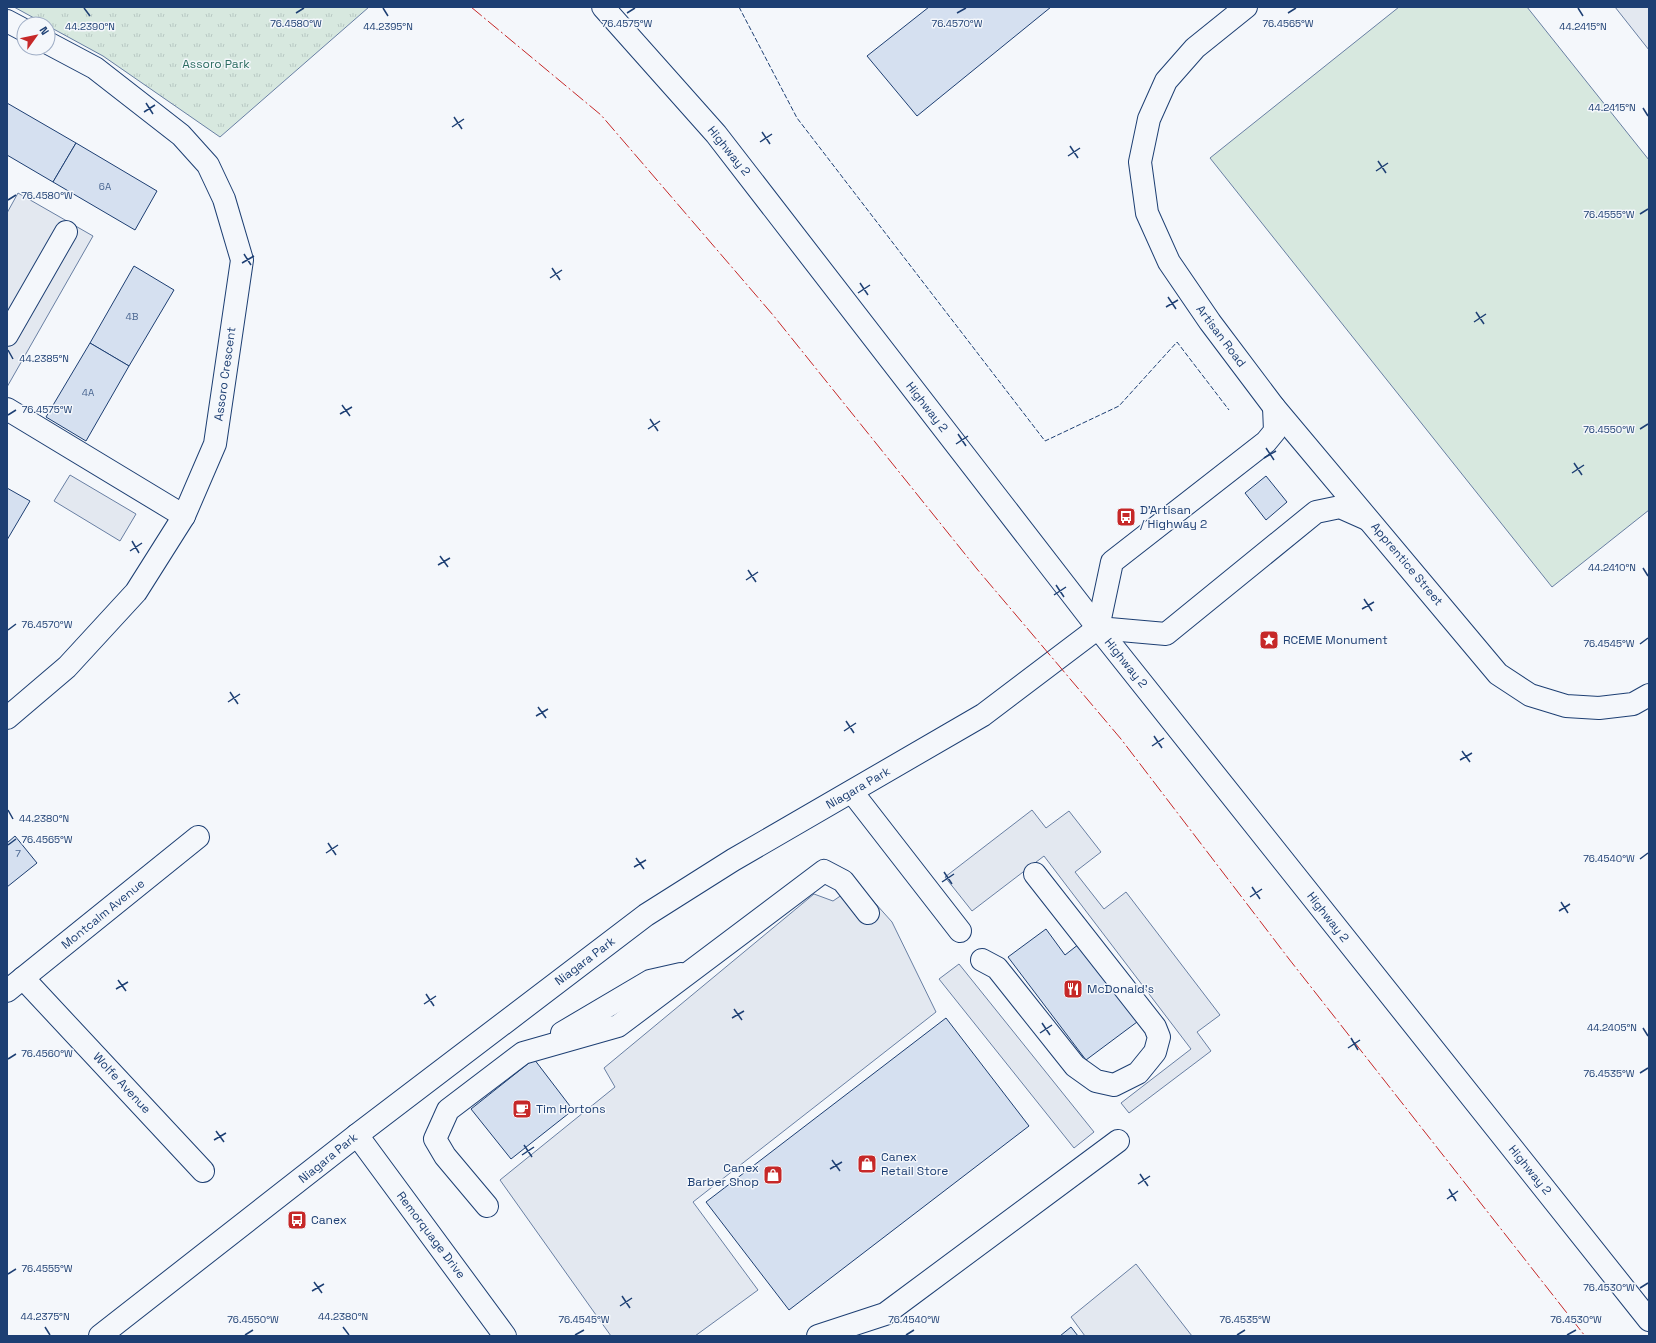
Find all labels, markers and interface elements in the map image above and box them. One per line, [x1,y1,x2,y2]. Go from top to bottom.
north arrow [16,16,56,56]
text: 76.4580°W [270,17,322,30]
text: 76.4575°W [602,17,653,30]
text: 76.4570°W [932,17,983,30]
text: 76.4565°W [1262,17,1314,30]
text: 44.2390°N [65,20,115,33]
text: 44.2395°N [363,20,413,33]
text: 44.2415°N [1559,20,1607,33]
text: N [37,24,52,37]
park label: Assoro Park [182,56,250,72]
text: 44.2415°N [1588,101,1636,114]
street label: Highway 2 [704,123,754,179]
house number: 6A [99,180,112,193]
text: 76.4580°W [21,189,73,202]
text: 76.4555°W [1584,208,1635,221]
street label: Artisan Road [1192,302,1250,370]
house number: 4B [126,310,139,323]
street label: Assoro Crescent [210,326,240,422]
text: 44.2385°N [19,352,69,365]
street label: Highway 2 [902,379,952,435]
house number: 4A [82,386,95,399]
text: 76.4575°W [22,403,73,416]
text: 76.4550°W [1583,423,1635,436]
place label: D'Artisan / Highway 2 [1140,502,1207,532]
bus stop icon: D'Artisan / Highway 2 [1115,506,1137,528]
street label: Apprentice Street [1367,519,1447,609]
text: 44.2410°N [1588,561,1636,574]
text: 76.4570°W [22,618,73,631]
place icon: RCEME Monument [1258,629,1280,651]
place label: RCEME Monument [1283,632,1388,648]
street label: Highway 2 [1101,635,1151,691]
text: 76.4545°W [1583,637,1635,650]
street label: Niagara Park [823,763,893,813]
text: 44.2380°N [19,812,69,825]
text: 76.4565°W [21,833,73,846]
house number: 7 [15,847,21,860]
text: 76.4540°W [1583,852,1635,865]
street label: Montcalm Avenue [58,875,148,953]
street label: Highway 2 [1303,889,1353,945]
street label: Niagara Park [552,933,619,989]
restaurant icon: McDonald's [1062,978,1084,1000]
place label: McDonald's [1087,981,1154,997]
text: 44.2405°N [1587,1021,1637,1034]
text: 76.4560°W [21,1047,73,1060]
street label: Wolfe Avenue [90,1049,154,1117]
text: 76.4535°W [1583,1067,1635,1080]
cafe icon: Tim Hortons [511,1098,533,1120]
place label: Tim Hortons [536,1101,606,1117]
street label: Niagara Park [295,1129,361,1187]
street label: Highway 2 [1505,1142,1555,1198]
place label: Canex Retail Store [881,1149,948,1179]
shop icon: Canex Retail Store [856,1153,878,1175]
place label: Canex Barber Shop [687,1160,759,1190]
shop icon: Canex Barber Shop [762,1164,784,1186]
street label: Remorquage Drive [393,1188,469,1282]
bus stop icon: Canex [286,1209,308,1231]
place label: Canex [311,1212,347,1228]
text: 76.4555°W [22,1262,73,1275]
text: 76.4530°W [1583,1281,1635,1294]
text: 44.2375°N [20,1310,70,1323]
text: 44.2380°N [318,1310,368,1323]
text: 76.4550°W [227,1313,279,1326]
text: 76.4545°W [558,1313,610,1326]
text: 76.4540°W [888,1313,940,1326]
text: 76.4535°W [1219,1313,1271,1326]
text: 76.4530°W [1550,1313,1602,1326]

